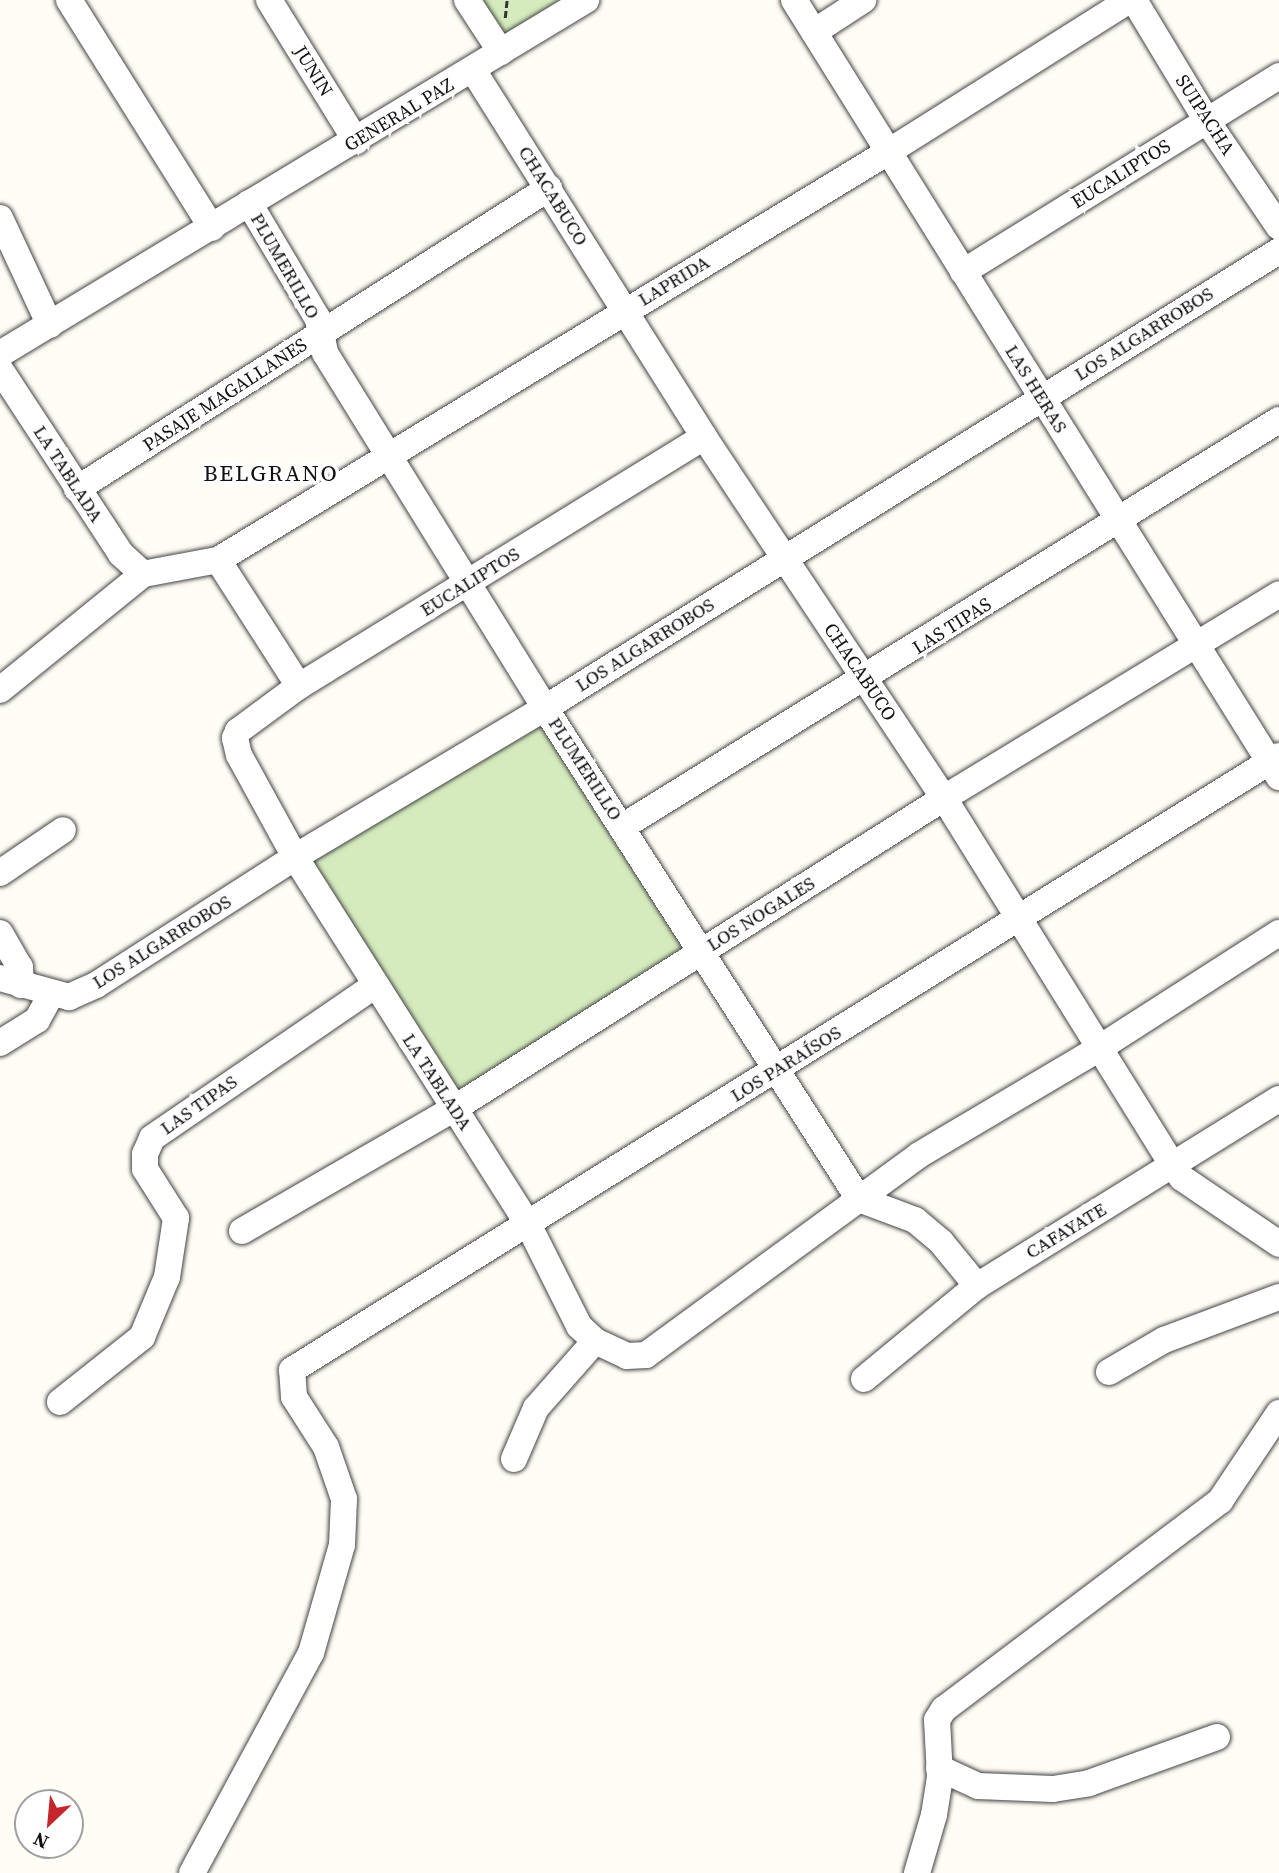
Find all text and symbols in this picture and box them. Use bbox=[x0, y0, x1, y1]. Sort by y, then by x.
street label: JUNIN bbox=[289, 41, 337, 101]
street label: SUIPACHA bbox=[1171, 71, 1239, 159]
street label: GENERAL PAZ bbox=[340, 73, 458, 157]
street label: EUCALIPTOS bbox=[1067, 134, 1175, 214]
street label: CHACABUCO bbox=[513, 142, 593, 250]
street label: PLUMERILLO bbox=[246, 209, 324, 323]
street label: LAPRIDA bbox=[634, 251, 714, 311]
street label: LOS ALGARROBOS bbox=[1070, 282, 1218, 386]
street label: PASAJE MAGALLANES bbox=[139, 333, 311, 457]
street label: LAS HERAS bbox=[1000, 341, 1072, 437]
street label: LA TABLADA bbox=[28, 421, 108, 527]
district label: BELGRANO bbox=[204, 459, 338, 487]
street label: EUCALIPTOS bbox=[416, 542, 524, 622]
street label: LOS ALGARROBOS bbox=[571, 593, 719, 697]
street label: LAS TIPAS bbox=[908, 593, 996, 659]
street label: CHACABUCO bbox=[819, 619, 901, 725]
street label: PLUMERILLO bbox=[543, 713, 627, 825]
street label: LOS NOGALES bbox=[703, 872, 819, 956]
street label: LOS ALGARROBOS bbox=[88, 890, 236, 994]
street label: LOS PARAÍSOS bbox=[727, 1021, 845, 1107]
street label: LA TABLADA bbox=[397, 1029, 477, 1135]
street label: LAS TIPAS bbox=[156, 1070, 242, 1140]
street label: CAFAYATE bbox=[1022, 1198, 1110, 1264]
north arrow bbox=[14, 1789, 84, 1859]
text: N bbox=[29, 1826, 53, 1856]

